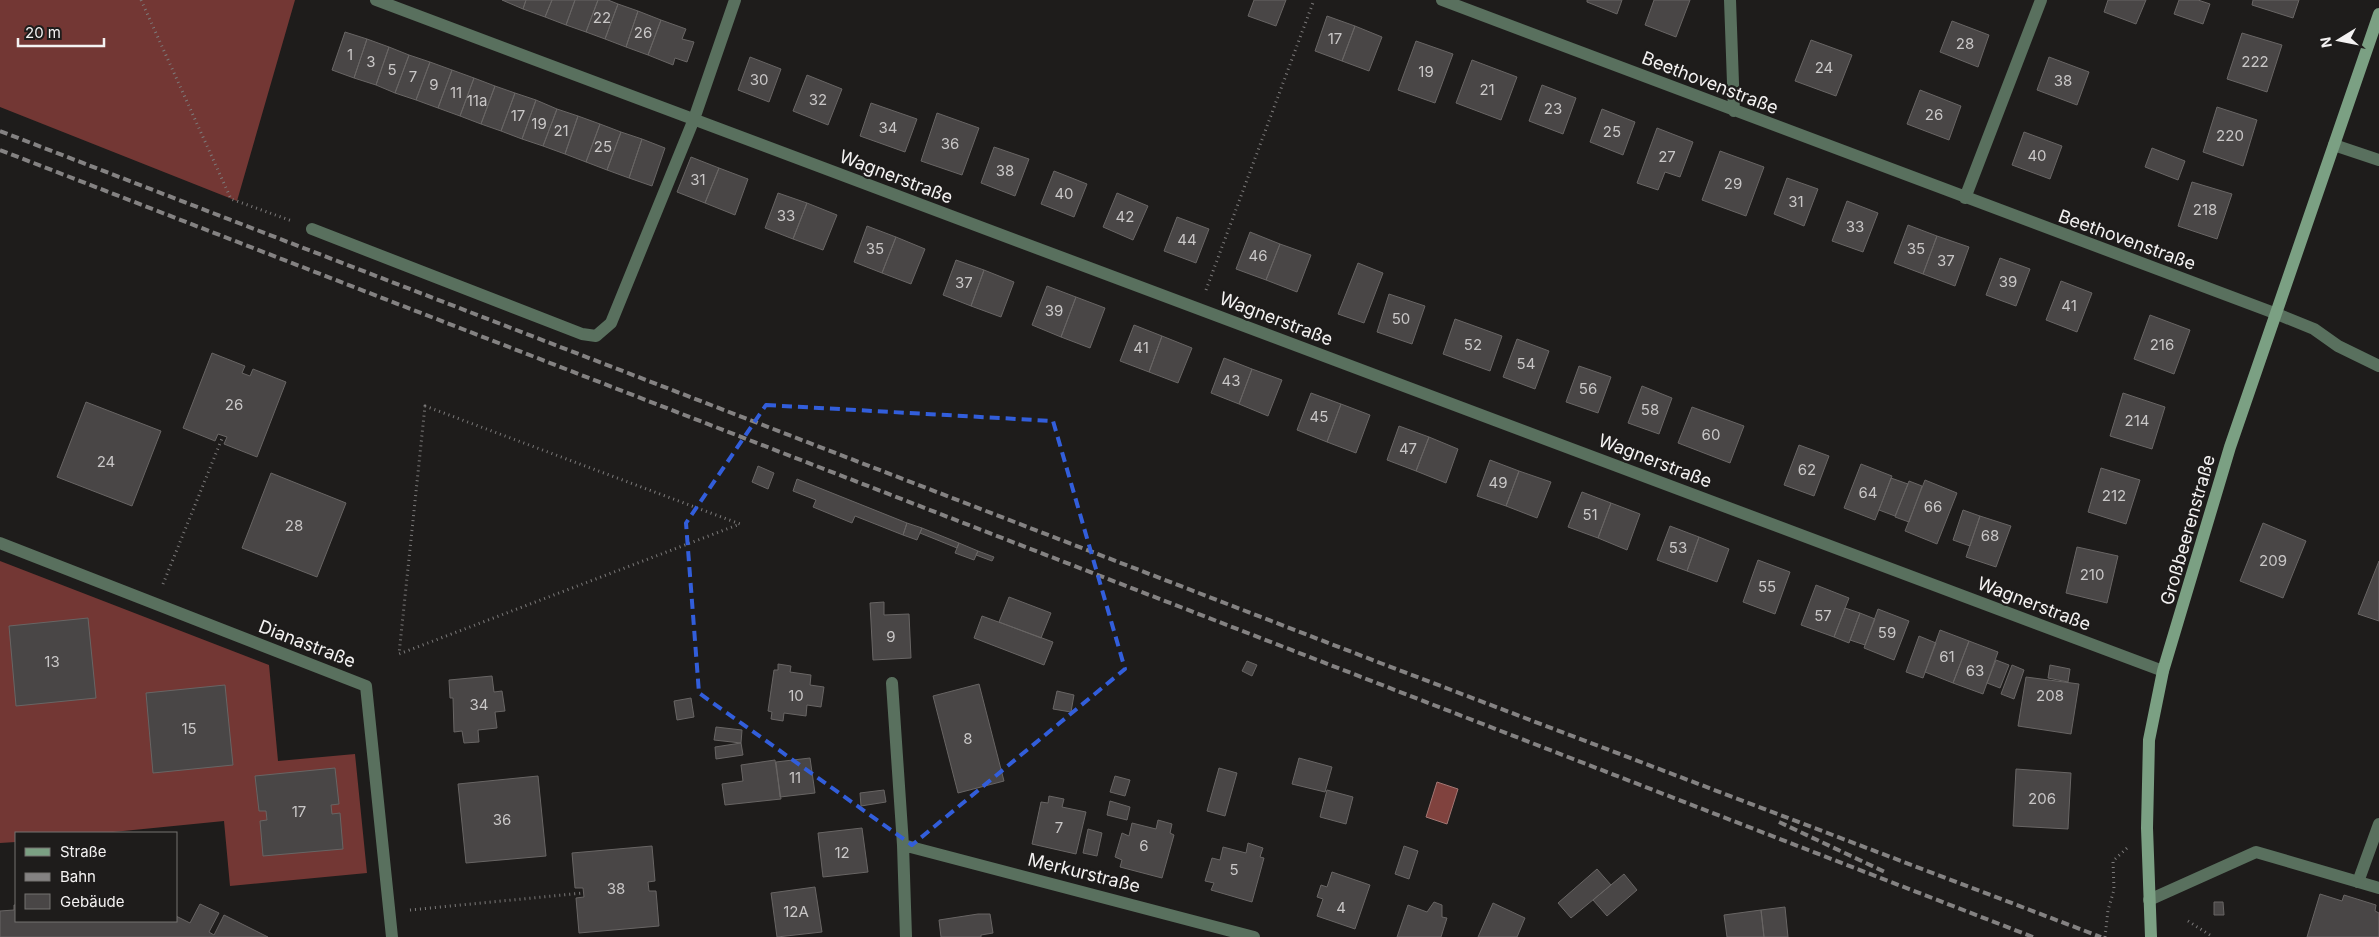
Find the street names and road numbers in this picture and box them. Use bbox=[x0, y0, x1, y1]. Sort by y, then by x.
street label: Beethovenstraße bbox=[1639, 47, 1781, 118]
street label: Wagnerstraße bbox=[837, 145, 956, 208]
street label: Beethovenstraße bbox=[2056, 205, 2199, 274]
street label: Wagnerstraße bbox=[1217, 287, 1336, 350]
street label: Wagnerstraße bbox=[1596, 429, 1715, 492]
street label: Großbeerenstraße bbox=[2156, 452, 2219, 607]
street label: Wagnerstraße bbox=[1975, 572, 2094, 635]
street label: Dianastraße bbox=[256, 615, 359, 672]
street label: Merkurstraße bbox=[1026, 848, 1142, 897]

